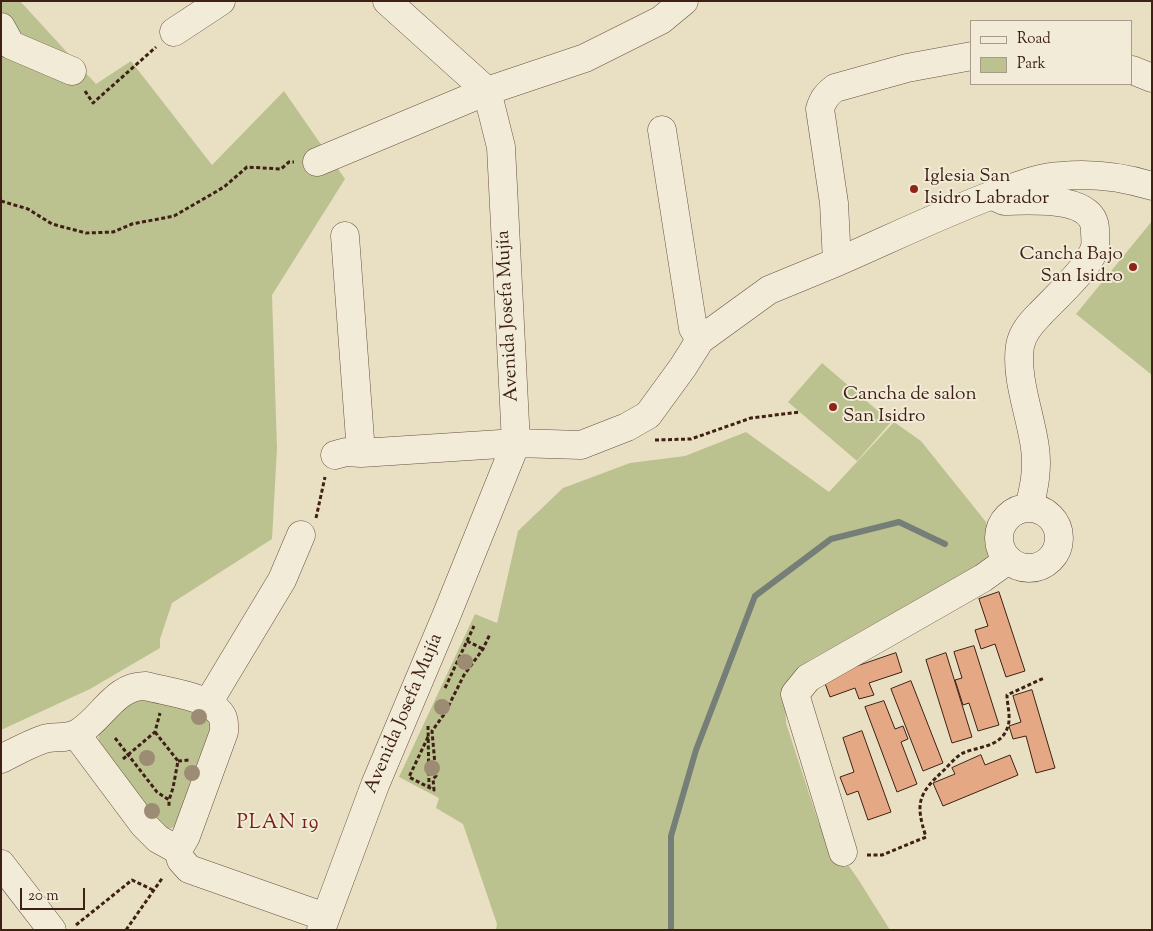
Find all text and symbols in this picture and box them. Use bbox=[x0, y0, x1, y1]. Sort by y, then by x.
legend bbox=[970, 20, 1133, 85]
text: Road bbox=[1017, 29, 1051, 50]
text: Park bbox=[1017, 54, 1046, 75]
place label: Iglesia San Isidro Labrador bbox=[924, 167, 1049, 211]
marker: Iglesia San Isidro Labrador bbox=[908, 183, 920, 195]
street label: Avenida Josefa Mujía bbox=[493, 230, 525, 402]
place label: Cancha Bajo San Isidro bbox=[1020, 245, 1123, 289]
marker: Cancha Bajo San Isidro bbox=[1127, 261, 1139, 273]
place label: Cancha de salon San Isidro bbox=[843, 385, 977, 429]
marker: Cancha de salon San Isidro bbox=[827, 401, 839, 413]
street label: Avenida Josefa Mujía bbox=[361, 630, 449, 798]
district label: PLAN 19 bbox=[236, 813, 320, 837]
scale bar bbox=[22, 878, 88, 910]
text: 20 m bbox=[28, 886, 59, 907]

